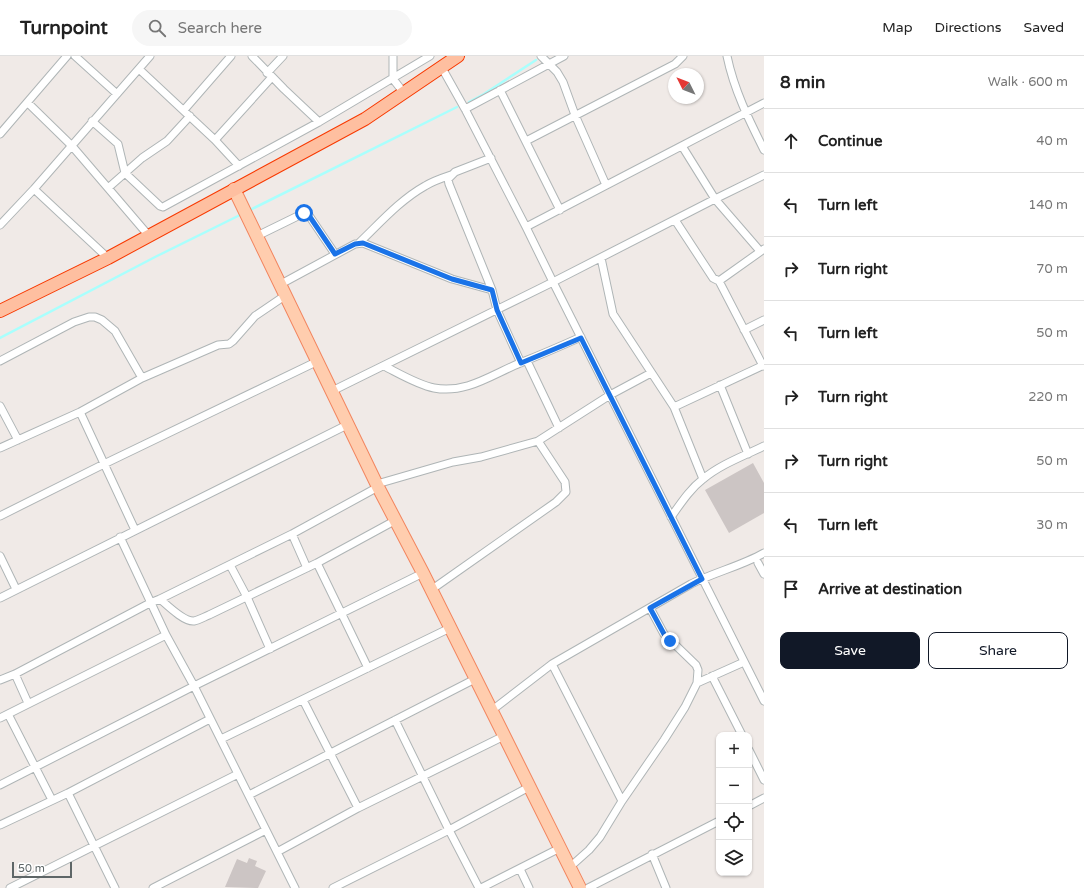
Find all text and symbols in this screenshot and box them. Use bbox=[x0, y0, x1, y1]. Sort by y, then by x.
search box bbox=[132, 10, 412, 46]
text: Turnpoint bbox=[20, 17, 108, 39]
icon: search bbox=[146, 17, 168, 39]
text: Search here bbox=[178, 19, 262, 37]
text: Map bbox=[882, 19, 913, 36]
text: Directions bbox=[935, 19, 1002, 36]
text: Saved bbox=[1024, 19, 1064, 36]
north arrow bbox=[668, 68, 704, 104]
text: 8 min bbox=[780, 72, 825, 93]
text: Walk · 600 m bbox=[988, 74, 1068, 90]
icon: ahead bbox=[780, 130, 802, 152]
text: Continue bbox=[818, 132, 882, 150]
text: 40 m bbox=[1036, 133, 1068, 149]
icon: left bbox=[780, 194, 802, 216]
text: Turn left bbox=[818, 196, 878, 214]
text: 140 m bbox=[1028, 197, 1068, 213]
route start bbox=[295, 204, 313, 222]
icon: right bbox=[780, 258, 802, 280]
text: Turn right bbox=[818, 260, 888, 278]
text: 70 m bbox=[1036, 261, 1068, 277]
icon: left bbox=[780, 322, 802, 344]
text: Turn left bbox=[818, 324, 878, 342]
text: 50 m bbox=[1036, 325, 1068, 341]
icon: right bbox=[780, 386, 802, 408]
text: Turn right bbox=[818, 388, 888, 406]
text: 220 m bbox=[1028, 389, 1068, 405]
icon: right bbox=[780, 450, 802, 472]
text: Turn right bbox=[818, 452, 888, 470]
text: 50 m bbox=[1036, 453, 1068, 469]
icon: left bbox=[780, 514, 802, 536]
text: Turn left bbox=[818, 516, 878, 534]
text: 30 m bbox=[1036, 517, 1068, 533]
icon: arrive bbox=[780, 578, 802, 600]
text: Arrive at destination bbox=[818, 580, 962, 598]
route end bbox=[661, 632, 679, 650]
button: Save bbox=[780, 632, 920, 669]
button: Share bbox=[928, 632, 1068, 669]
map controls bbox=[716, 732, 752, 876]
button: + bbox=[716, 732, 752, 768]
button: − bbox=[716, 768, 752, 804]
button: locate bbox=[716, 804, 752, 840]
button: layers bbox=[716, 840, 752, 876]
scale bar bbox=[12, 860, 72, 879]
text: 50 m bbox=[18, 862, 45, 875]

